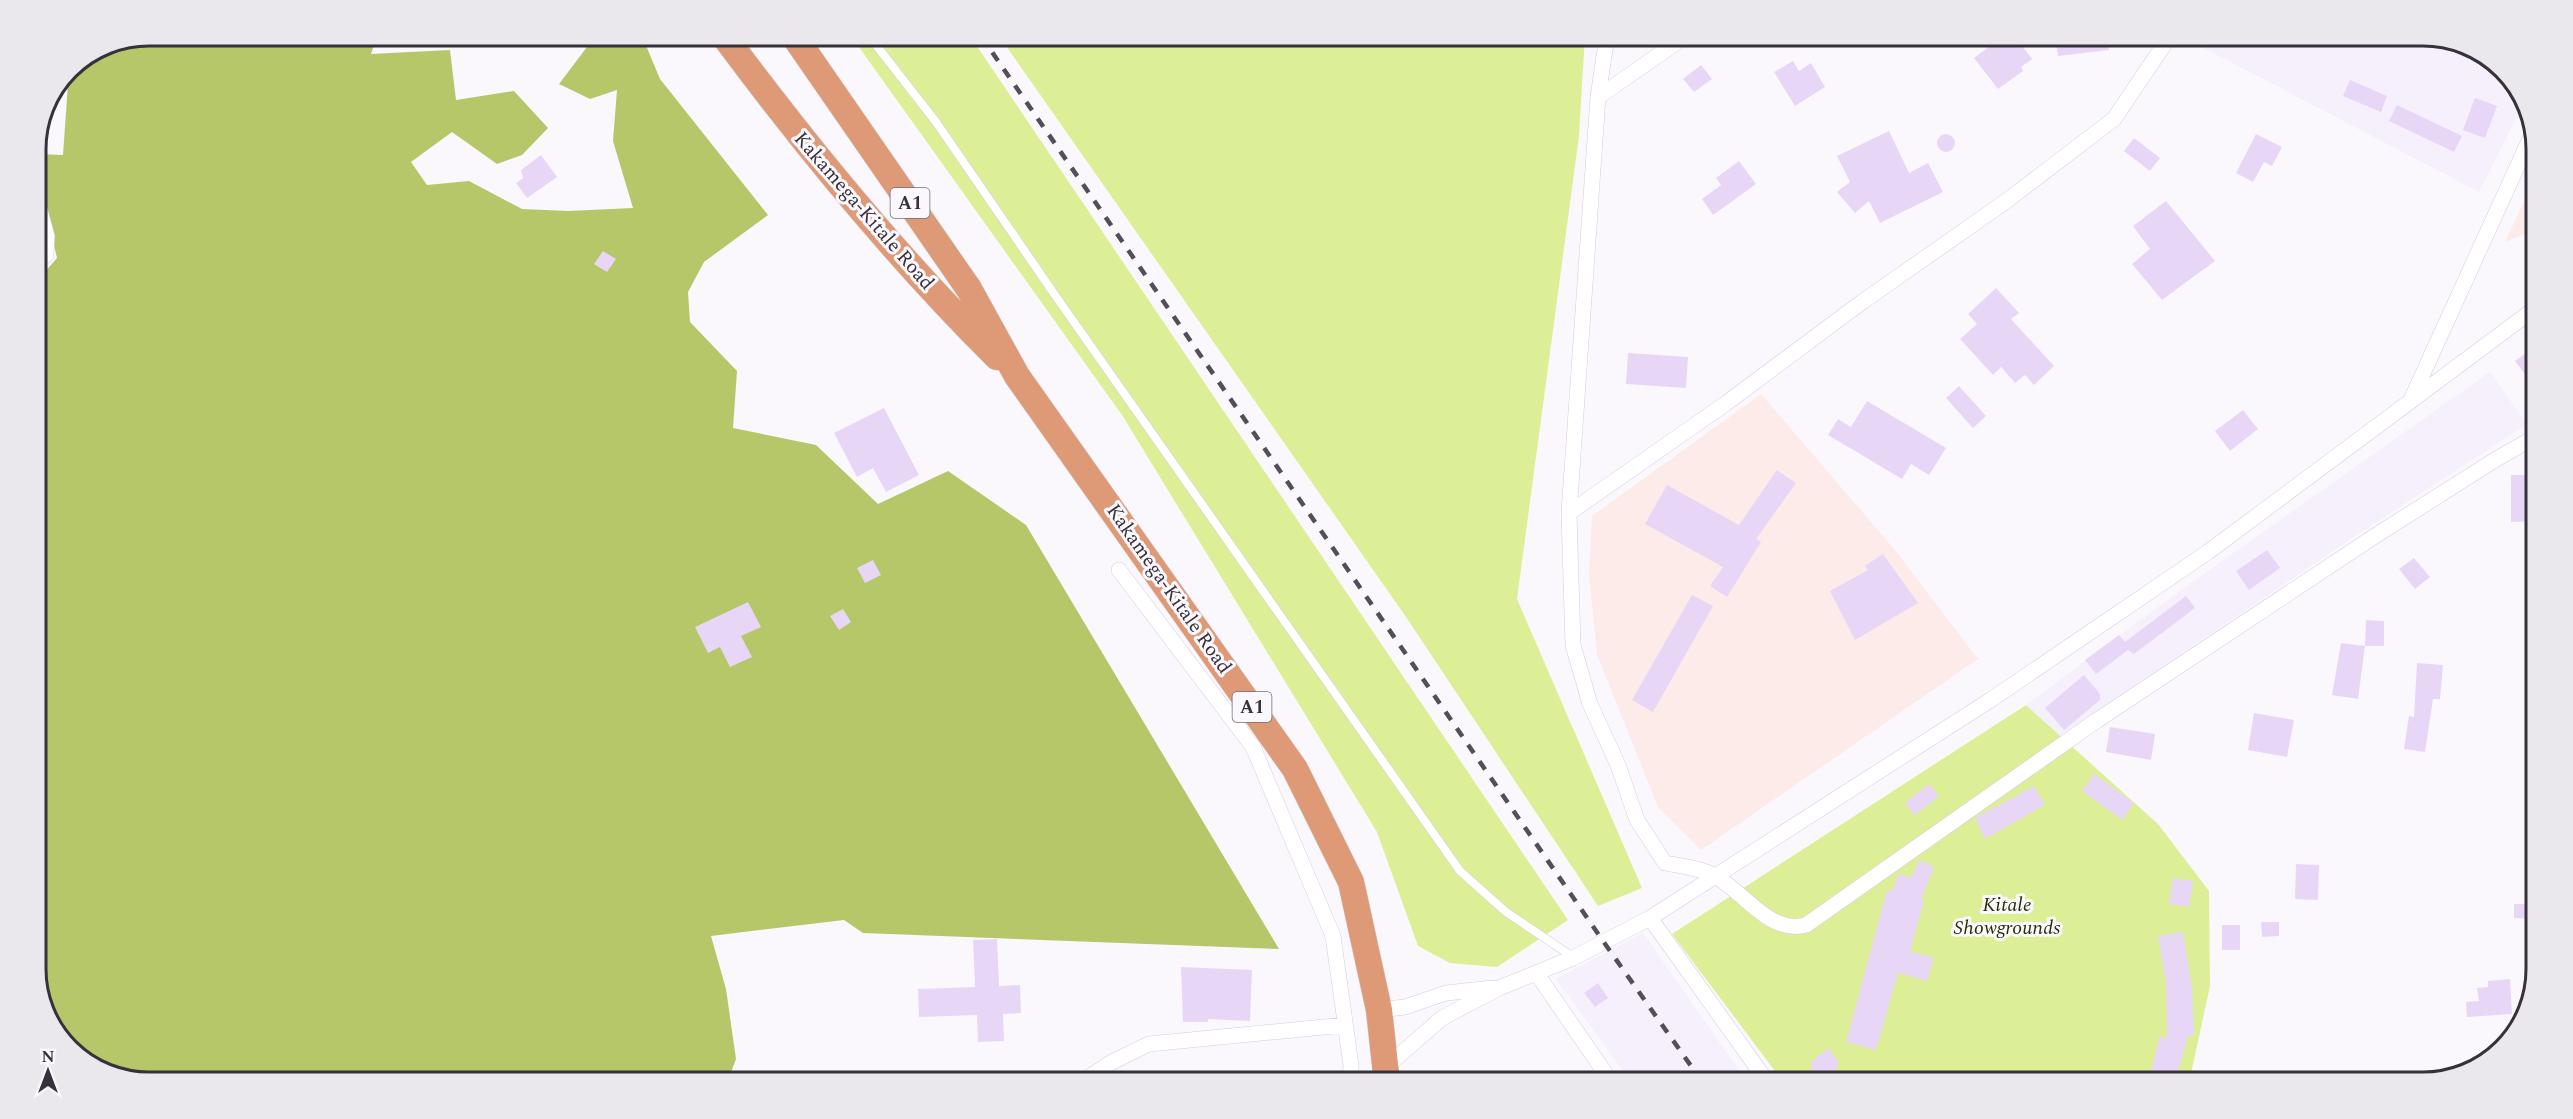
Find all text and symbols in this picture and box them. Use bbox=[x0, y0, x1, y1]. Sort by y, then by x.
street label: Kakamega-Kitale Road bbox=[787, 125, 941, 297]
road number: A1 bbox=[890, 188, 930, 218]
street label: Kakamega-Kitale Road bbox=[1099, 498, 1239, 680]
road number: A1 bbox=[1232, 692, 1272, 722]
park label: Kitale Showgrounds bbox=[1954, 890, 2060, 943]
north arrow bbox=[18, 1041, 78, 1101]
text: N bbox=[41, 1045, 55, 1069]

